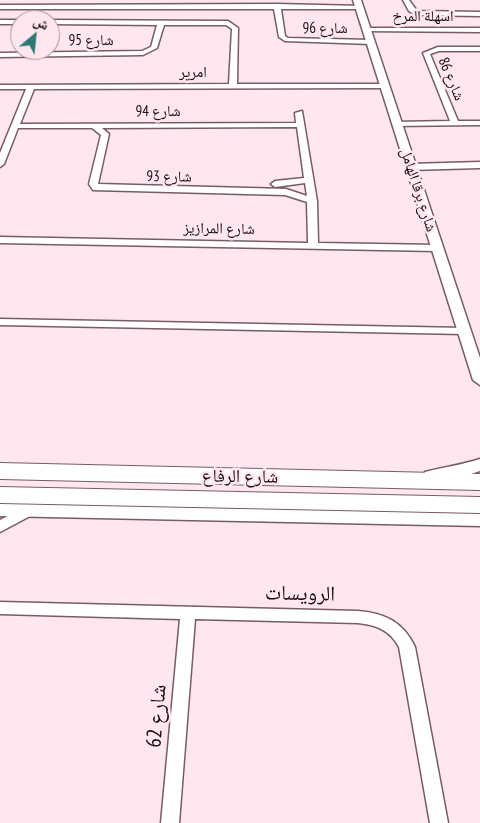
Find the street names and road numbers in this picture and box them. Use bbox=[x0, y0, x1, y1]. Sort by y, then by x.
street label: اسهلة المرخ bbox=[392, 8, 454, 26]
street label: شارع 96 bbox=[302, 20, 348, 38]
street label: شارع 95 bbox=[68, 32, 114, 50]
street label: شارع 86 bbox=[434, 55, 468, 103]
street label: امرير bbox=[179, 64, 207, 82]
street label: شارع 94 bbox=[135, 103, 181, 121]
street label: شارع برقا الهامل bbox=[396, 146, 440, 234]
street label: شارع 93 bbox=[146, 168, 192, 186]
street label: شارع المرازيز bbox=[183, 219, 255, 239]
street label: شارع الرفاع bbox=[202, 466, 278, 488]
street label: الرويسات bbox=[265, 581, 335, 607]
street label: شارع 62 bbox=[142, 683, 172, 749]

